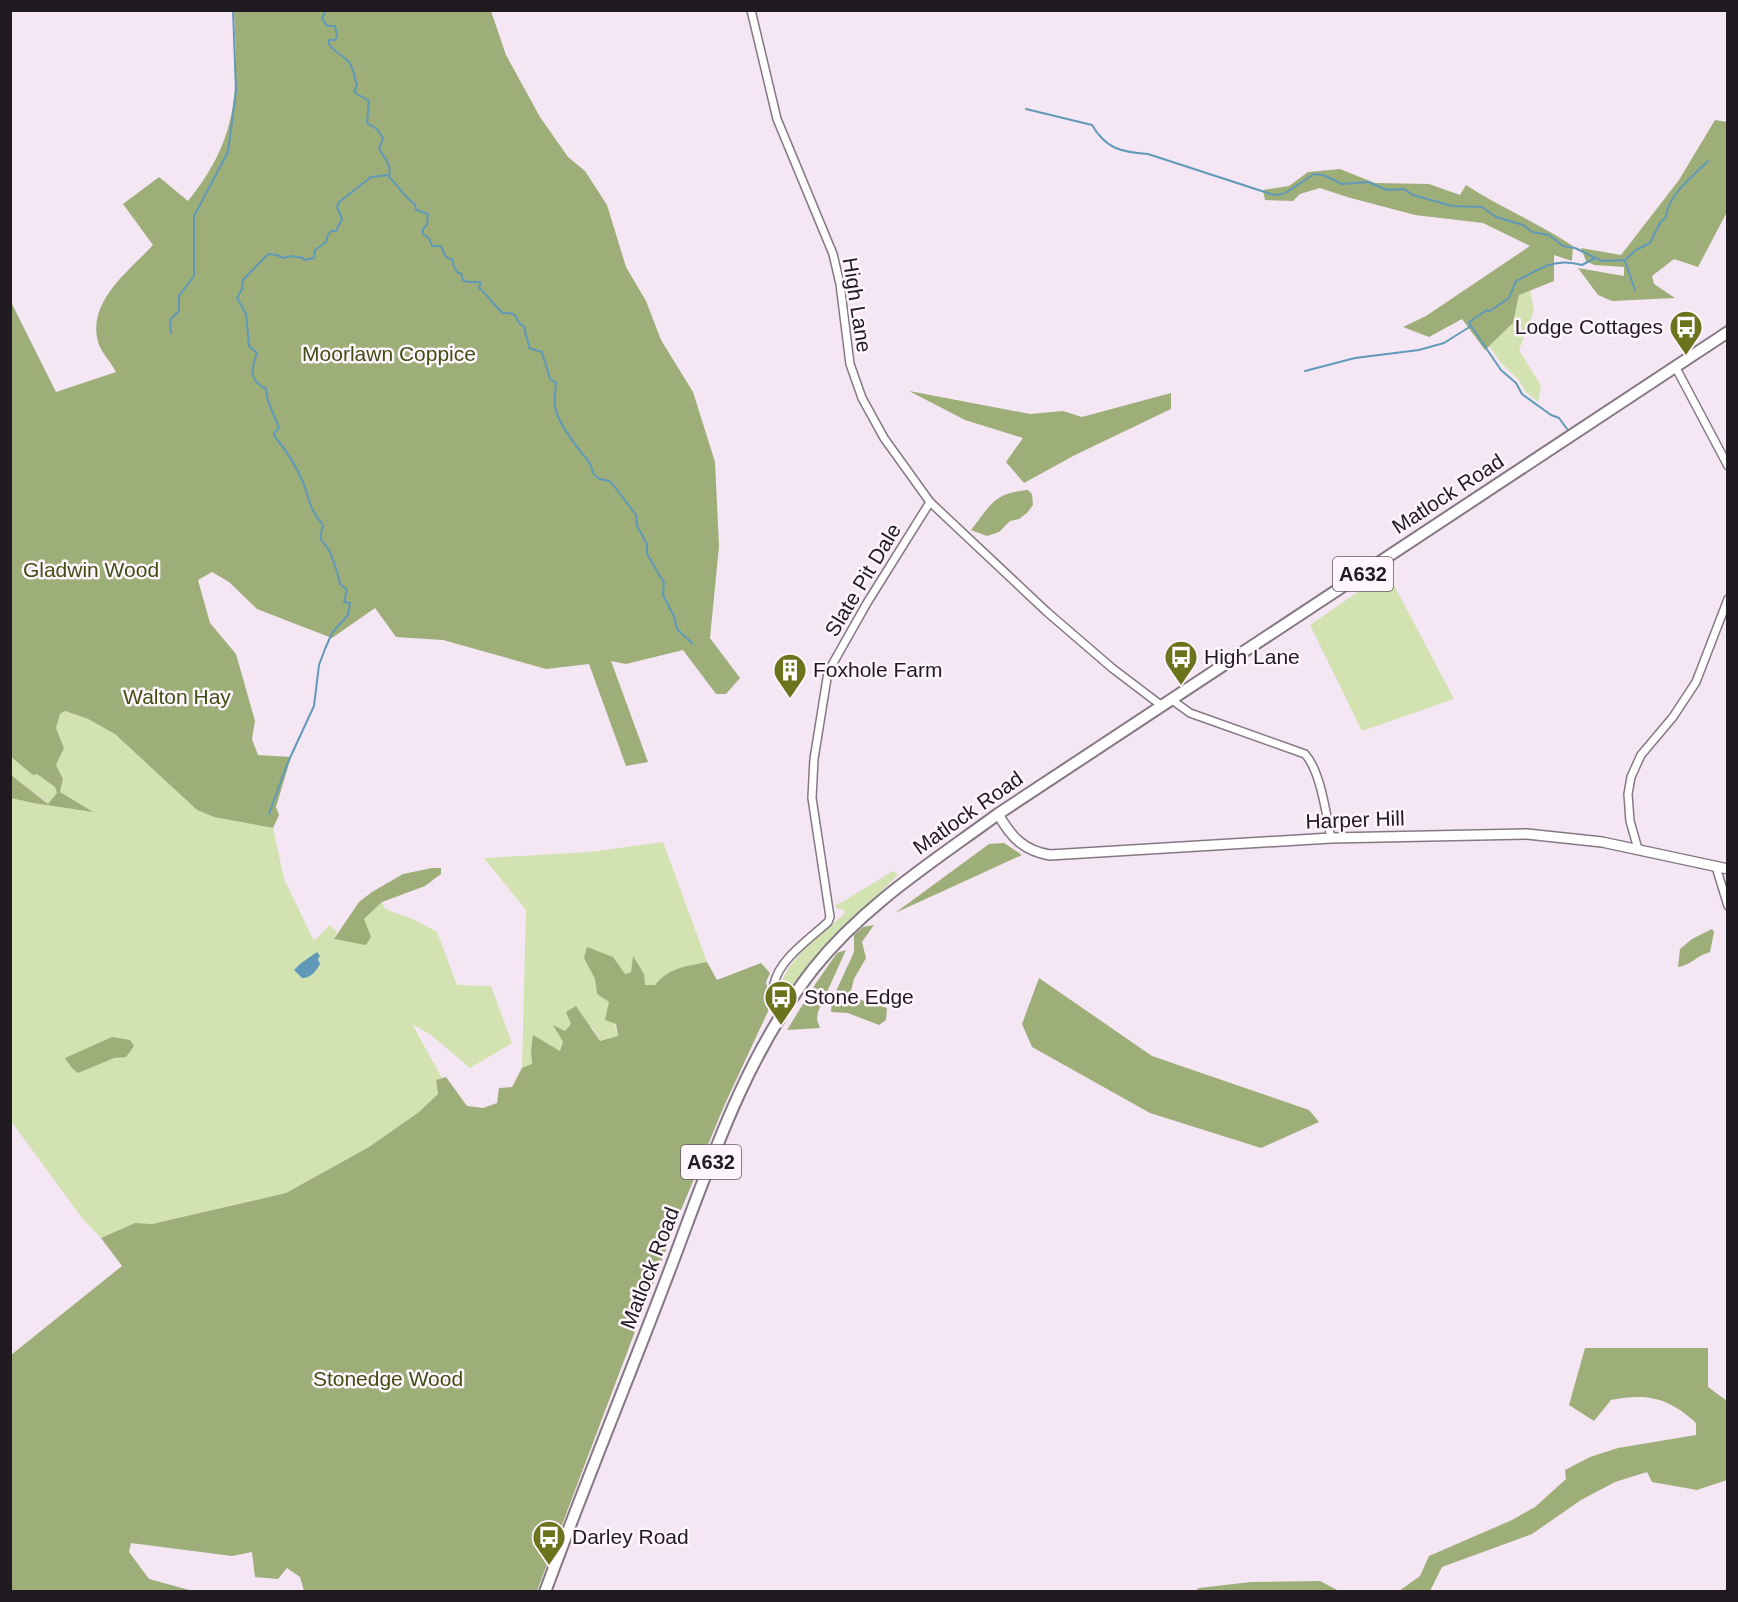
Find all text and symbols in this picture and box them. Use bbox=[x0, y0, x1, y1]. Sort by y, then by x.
street label: High Lane bbox=[839, 256, 876, 354]
bus stop icon: Lodge Cottages bbox=[1668, 309, 1704, 356]
place label: Lodge Cottages bbox=[1515, 315, 1663, 338]
park label: Moorlawn Coppice bbox=[302, 342, 476, 365]
street label: Matlock Road bbox=[1388, 449, 1508, 538]
street label: Slate Pit Dale bbox=[820, 519, 905, 640]
road number: A632 bbox=[1333, 557, 1393, 591]
park label: Gladwin Wood bbox=[23, 558, 159, 581]
bus stop icon: High Lane bbox=[1163, 639, 1199, 686]
place label: High Lane bbox=[1204, 645, 1300, 668]
building icon: Foxhole Farm bbox=[772, 652, 808, 699]
place label: Foxhole Farm bbox=[813, 658, 943, 681]
park label: Walton Hay bbox=[123, 685, 231, 708]
street label: Matlock Road bbox=[909, 766, 1027, 859]
street label: Harper Hill bbox=[1305, 806, 1405, 833]
bus stop icon: Stone Edge bbox=[763, 979, 799, 1026]
place label: Stone Edge bbox=[804, 985, 914, 1008]
road number: A632 bbox=[681, 1145, 741, 1179]
street label: Matlock Road bbox=[616, 1204, 683, 1332]
park label: Stonedge Wood bbox=[313, 1367, 463, 1390]
bus stop icon: Darley Road bbox=[531, 1519, 567, 1566]
place label: Darley Road bbox=[572, 1525, 689, 1548]

